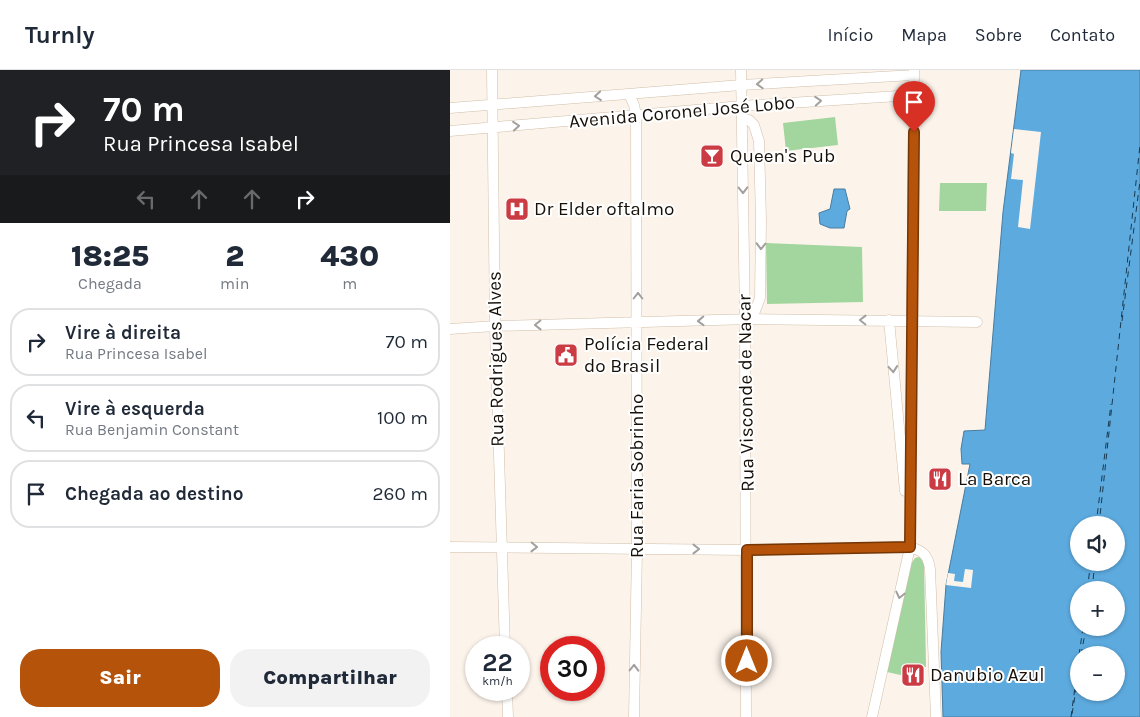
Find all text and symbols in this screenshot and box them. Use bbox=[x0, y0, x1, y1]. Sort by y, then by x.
text: Turnly bbox=[25, 21, 95, 49]
text: Início bbox=[827, 24, 873, 46]
text: Mapa bbox=[901, 24, 947, 46]
text: Sobre bbox=[975, 24, 1022, 46]
text: Contato bbox=[1050, 24, 1115, 46]
one-way arrow bbox=[756, 78, 764, 89]
pin bbox=[893, 81, 935, 132]
icon: arrive bbox=[900, 88, 928, 116]
text: 70 m bbox=[103, 89, 185, 130]
icon: right bbox=[20, 90, 85, 155]
street label: Avenida Coronel José Lobo bbox=[568, 91, 796, 133]
one-way arrow bbox=[594, 91, 602, 102]
one-way arrow bbox=[814, 96, 822, 107]
one-way arrow bbox=[512, 121, 520, 132]
text: Rua Princesa Isabel bbox=[103, 131, 299, 157]
bar icon: Queen's Pub bbox=[699, 143, 725, 169]
place label: Queen's Pub bbox=[730, 145, 835, 167]
icon: left bbox=[132, 185, 160, 213]
icon: ahead bbox=[185, 185, 213, 213]
icon: ahead bbox=[238, 185, 266, 213]
icon: right bbox=[291, 185, 319, 213]
one-way arrow bbox=[738, 186, 748, 194]
hospital icon: Dr Elder oftalmo bbox=[504, 196, 530, 222]
place label: Dr Elder oftalmo bbox=[534, 198, 674, 220]
text: 18:25 bbox=[71, 238, 149, 274]
text: 2 bbox=[225, 238, 244, 274]
text: 430 bbox=[320, 238, 379, 274]
one-way arrow bbox=[756, 242, 766, 250]
street label: Rua Rodrigues Alves bbox=[483, 271, 509, 447]
text: Chegada bbox=[78, 274, 142, 293]
text: min bbox=[220, 274, 249, 293]
text: m bbox=[342, 274, 357, 293]
one-way arrow bbox=[633, 292, 643, 300]
street label: Rua Visconde de Nacar bbox=[733, 294, 759, 492]
one-way arrow bbox=[697, 315, 705, 326]
one-way arrow bbox=[859, 315, 867, 325]
one-way arrow bbox=[534, 319, 542, 330]
text: Vire à direita bbox=[65, 322, 181, 344]
icon: right bbox=[22, 328, 50, 356]
text: 70 m bbox=[386, 331, 428, 353]
place label: Polícia Federal do Brasil bbox=[584, 333, 709, 377]
public building icon: Polícia Federal do Brasil bbox=[553, 342, 579, 368]
text: Rua Princesa Isabel bbox=[65, 344, 208, 363]
one-way arrow bbox=[887, 365, 898, 373]
street label: Rua Faria Sobrinho bbox=[626, 394, 648, 558]
text: Vire à esquerda bbox=[65, 398, 205, 420]
icon: left bbox=[22, 404, 50, 432]
text: 100 m bbox=[377, 407, 428, 429]
text: Rua Benjamin Constant bbox=[65, 420, 239, 439]
restaurant icon: La Barca bbox=[927, 466, 953, 492]
place label: La Barca bbox=[958, 468, 1031, 490]
icon: arrive bbox=[22, 480, 50, 508]
text: Chegada ao destino bbox=[65, 483, 243, 505]
text: 260 m bbox=[373, 483, 428, 505]
map controls bbox=[1070, 516, 1125, 701]
button: sound bbox=[1070, 516, 1125, 571]
one-way arrow bbox=[530, 542, 538, 553]
one-way arrow bbox=[692, 544, 700, 554]
button: + bbox=[1070, 581, 1125, 636]
one-way arrow bbox=[895, 590, 906, 599]
position arrow bbox=[720, 634, 772, 686]
speed limit sign: 30 bbox=[540, 636, 605, 701]
button: − bbox=[1070, 646, 1125, 701]
text: 22 bbox=[482, 648, 513, 677]
button: Sair bbox=[20, 649, 220, 707]
button: Compartilhar bbox=[230, 649, 430, 707]
restaurant icon: Danubio Azul bbox=[900, 662, 926, 688]
one-way arrow bbox=[629, 664, 640, 672]
place label: Danubio Azul bbox=[930, 664, 1045, 686]
text: km/h bbox=[482, 674, 513, 688]

